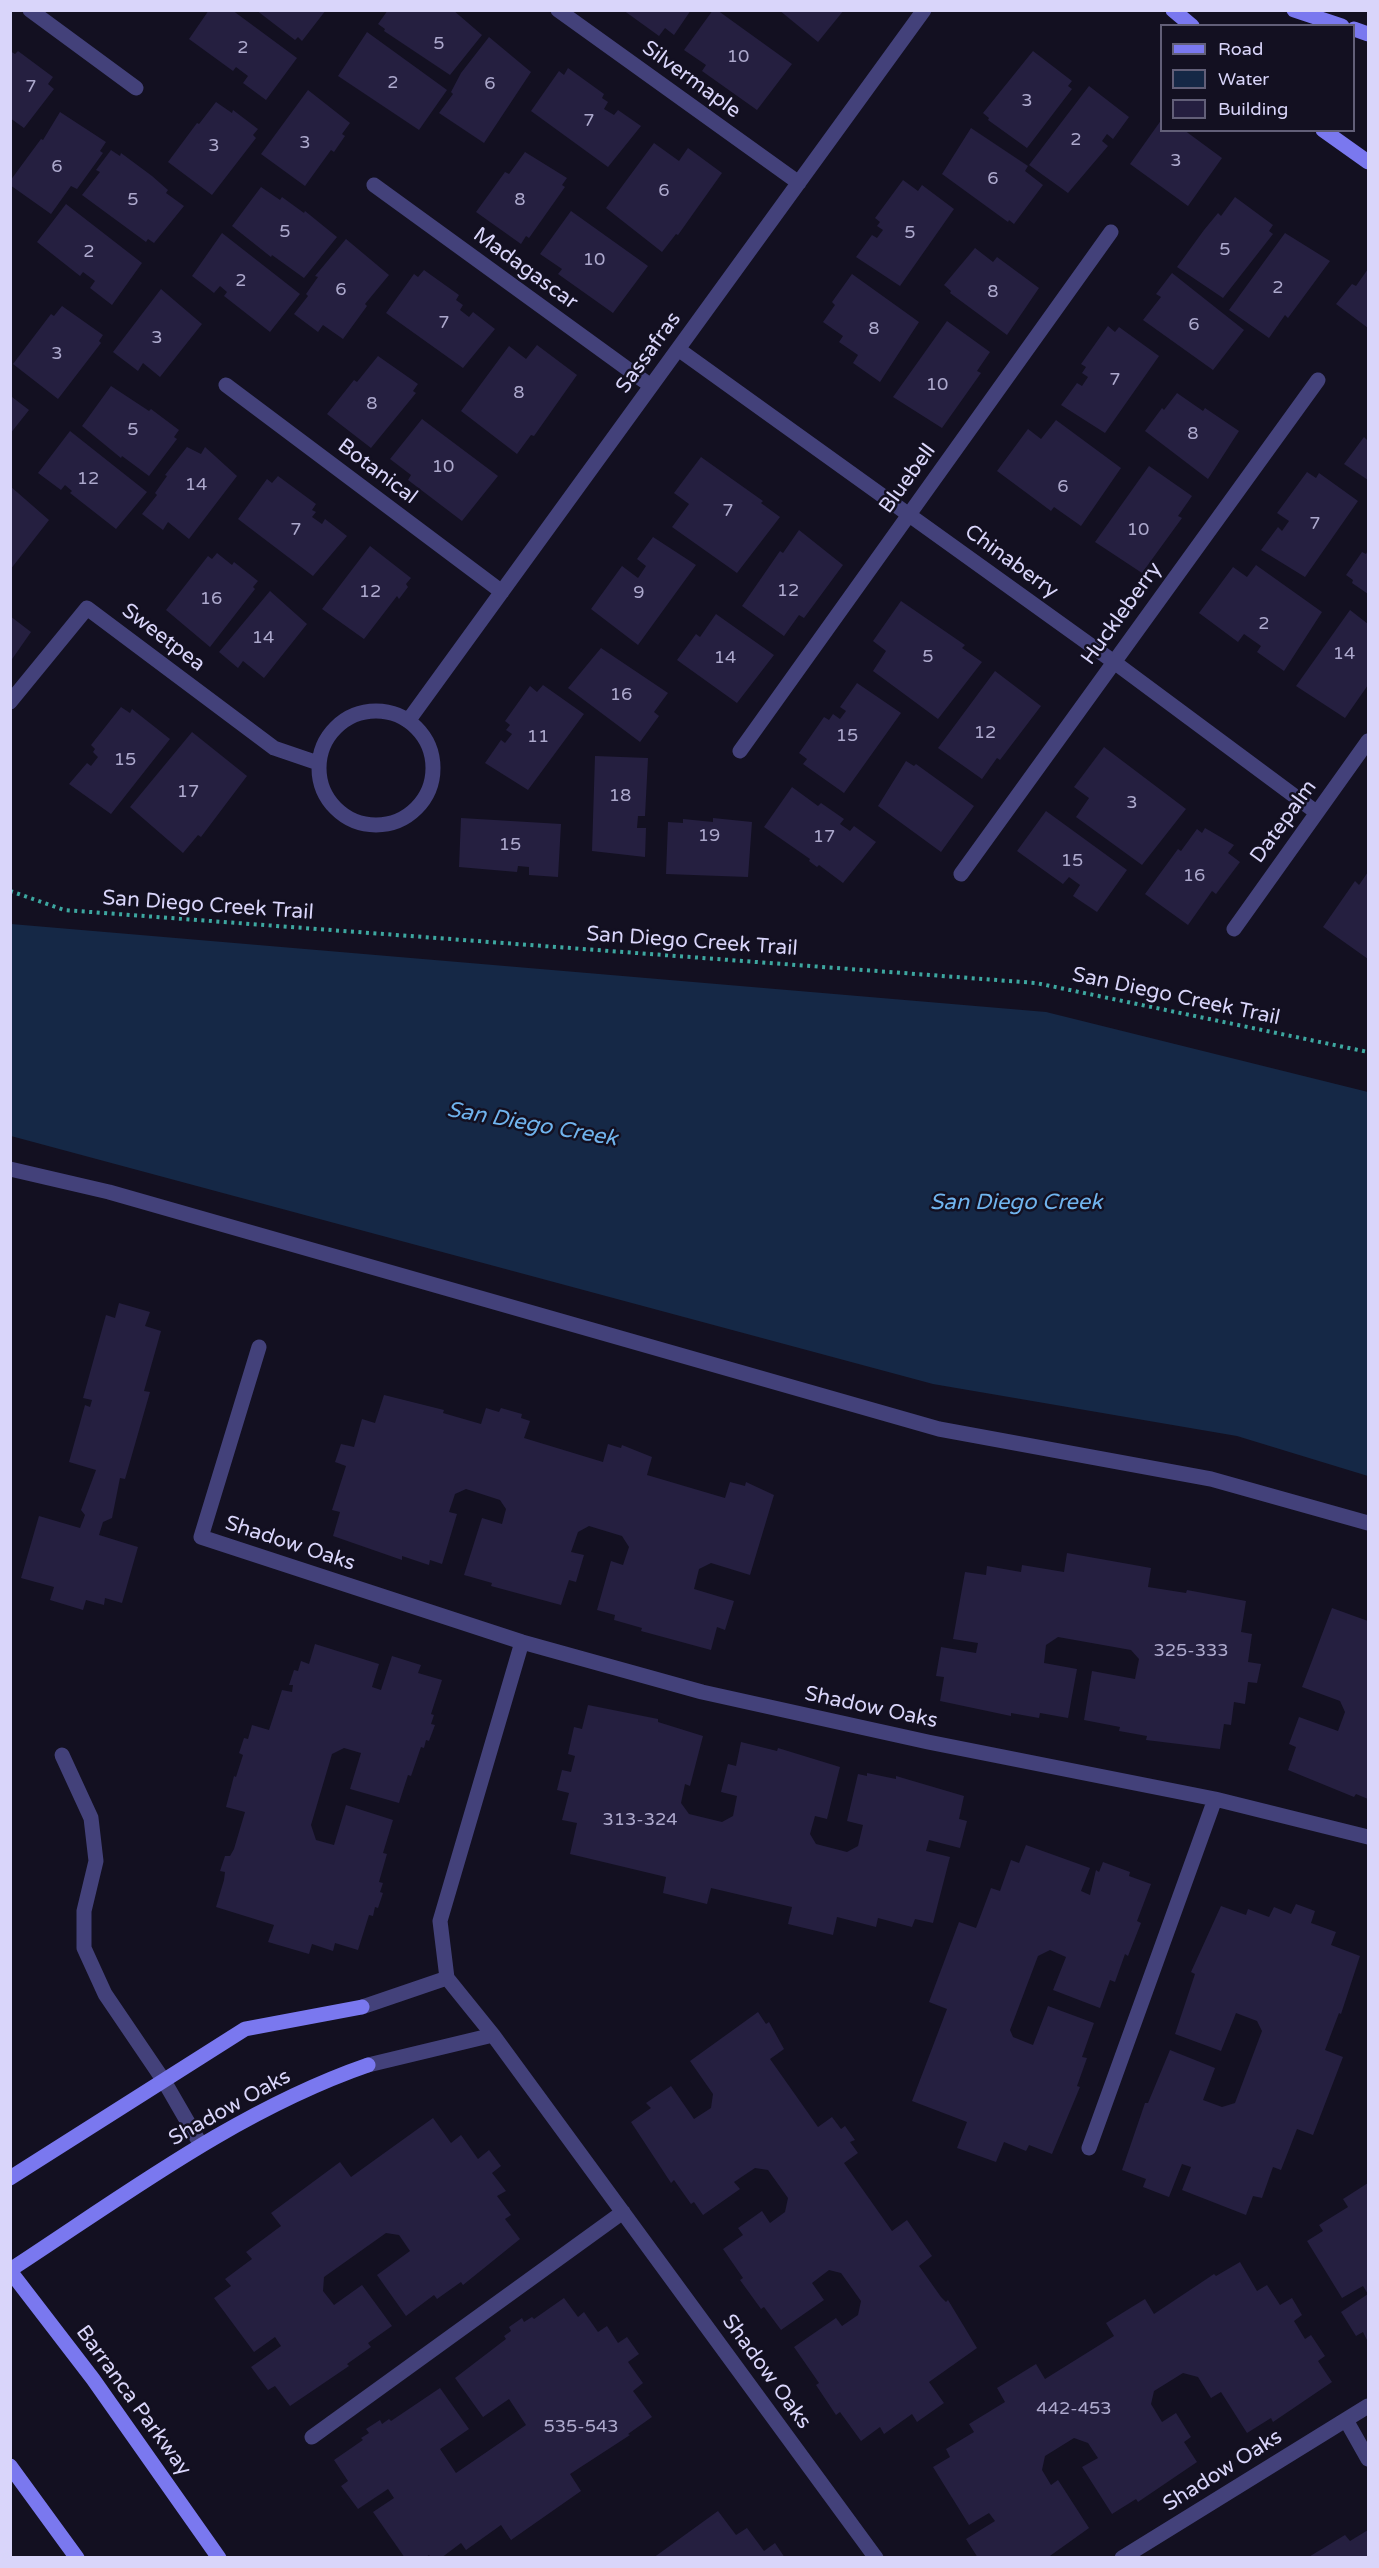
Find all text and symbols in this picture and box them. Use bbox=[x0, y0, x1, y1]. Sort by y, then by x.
legend bbox=[1160, 24, 1355, 132]
house number: 5 bbox=[433, 33, 445, 55]
street label: Silvermaple bbox=[637, 36, 745, 124]
house number: 2 bbox=[237, 37, 249, 59]
text: Road bbox=[1218, 38, 1263, 60]
house number: 10 bbox=[727, 46, 749, 68]
text: Water bbox=[1218, 68, 1269, 90]
house number: 2 bbox=[387, 72, 399, 94]
house number: 6 bbox=[484, 73, 496, 95]
house number: 7 bbox=[25, 76, 37, 98]
house number: 3 bbox=[1021, 90, 1033, 112]
text: Building bbox=[1218, 98, 1288, 120]
house number: 7 bbox=[583, 110, 595, 132]
house number: 2 bbox=[1070, 129, 1082, 151]
house number: 3 bbox=[299, 132, 311, 154]
house number: 3 bbox=[208, 135, 220, 157]
house number: 3 bbox=[1170, 150, 1182, 172]
house number: 6 bbox=[51, 156, 63, 178]
house number: 6 bbox=[987, 168, 999, 190]
house number: 6 bbox=[658, 180, 670, 202]
house number: 5 bbox=[127, 189, 139, 211]
house number: 8 bbox=[514, 189, 526, 211]
house number: 5 bbox=[279, 221, 291, 243]
house number: 5 bbox=[904, 222, 916, 244]
street label: Madagascar bbox=[468, 223, 582, 315]
house number: 5 bbox=[1219, 239, 1231, 261]
house number: 2 bbox=[83, 241, 95, 263]
house number: 10 bbox=[583, 249, 605, 271]
house number: 2 bbox=[235, 270, 247, 292]
house number: 2 bbox=[1272, 277, 1284, 299]
house number: 6 bbox=[335, 279, 347, 301]
house number: 8 bbox=[987, 281, 999, 303]
street label: Sassafras bbox=[611, 307, 687, 399]
house number: 7 bbox=[438, 312, 450, 334]
house number: 6 bbox=[1188, 314, 1200, 336]
house number: 8 bbox=[868, 318, 880, 340]
house number: 3 bbox=[151, 327, 163, 349]
house number: 3 bbox=[51, 343, 63, 365]
house number: 7 bbox=[1109, 369, 1121, 391]
house number: 10 bbox=[926, 374, 948, 396]
house number: 8 bbox=[513, 382, 525, 404]
house number: 8 bbox=[366, 393, 378, 415]
house number: 5 bbox=[127, 419, 139, 441]
house number: 8 bbox=[1187, 423, 1199, 445]
street label: Botanical bbox=[332, 434, 422, 510]
street label: Bluebell bbox=[874, 439, 942, 519]
house number: 10 bbox=[432, 456, 454, 478]
house number: 12 bbox=[77, 468, 99, 490]
house number: 14 bbox=[185, 474, 207, 496]
house number: 6 bbox=[1057, 476, 1069, 498]
house number: 7 bbox=[722, 500, 734, 522]
house number: 7 bbox=[1309, 513, 1321, 535]
house number: 7 bbox=[290, 519, 302, 541]
house number: 10 bbox=[1127, 519, 1149, 541]
street label: Chinaberry bbox=[959, 520, 1063, 604]
street label: Huckleberry bbox=[1076, 558, 1168, 670]
house number: 12 bbox=[777, 580, 799, 602]
house number: 12 bbox=[359, 581, 381, 603]
house number: 9 bbox=[633, 582, 645, 604]
house number: 16 bbox=[200, 588, 222, 610]
street label: Sweetpea bbox=[116, 599, 210, 677]
house number: 2 bbox=[1258, 613, 1270, 635]
house number: 14 bbox=[252, 627, 274, 649]
house number: 14 bbox=[1333, 643, 1355, 665]
house number: 5 bbox=[922, 646, 934, 668]
house number: 14 bbox=[714, 647, 736, 669]
house number: 16 bbox=[610, 684, 632, 706]
house number: 12 bbox=[974, 722, 996, 744]
house number: 15 bbox=[836, 725, 858, 747]
house number: 11 bbox=[527, 726, 549, 748]
house number: 15 bbox=[114, 749, 136, 771]
street label: Datepalm bbox=[1245, 776, 1323, 868]
house number: 17 bbox=[177, 781, 199, 803]
house number: 18 bbox=[609, 785, 631, 807]
house number: 3 bbox=[1126, 792, 1138, 814]
house number: 19 bbox=[698, 825, 720, 847]
house number: 17 bbox=[813, 826, 835, 848]
house number: 15 bbox=[499, 834, 521, 856]
house number: 15 bbox=[1061, 850, 1083, 872]
house number: 16 bbox=[1183, 865, 1205, 887]
street label: San Diego Creek Trail bbox=[101, 886, 315, 926]
street label: San Diego Creek Trail bbox=[585, 922, 799, 962]
street label: San Diego Creek Trail bbox=[1070, 963, 1282, 1031]
water label: San Diego Creek bbox=[445, 1097, 619, 1153]
water label: San Diego Creek bbox=[930, 1190, 1102, 1216]
street label: Shadow Oaks bbox=[222, 1511, 358, 1577]
house number: 325-333 bbox=[1153, 1640, 1229, 1662]
street label: Shadow Oaks bbox=[802, 1682, 940, 1734]
house number: 313-324 bbox=[602, 1809, 678, 1831]
street label: Shadow Oaks bbox=[165, 2064, 295, 2152]
street label: Shadow Oaks bbox=[716, 2310, 816, 2434]
street label: Barranca Parkway bbox=[70, 2321, 196, 2481]
house number: 442-453 bbox=[1036, 2398, 1112, 2420]
house number: 535-543 bbox=[543, 2416, 619, 2438]
street label: Shadow Oaks bbox=[1159, 2424, 1287, 2518]

